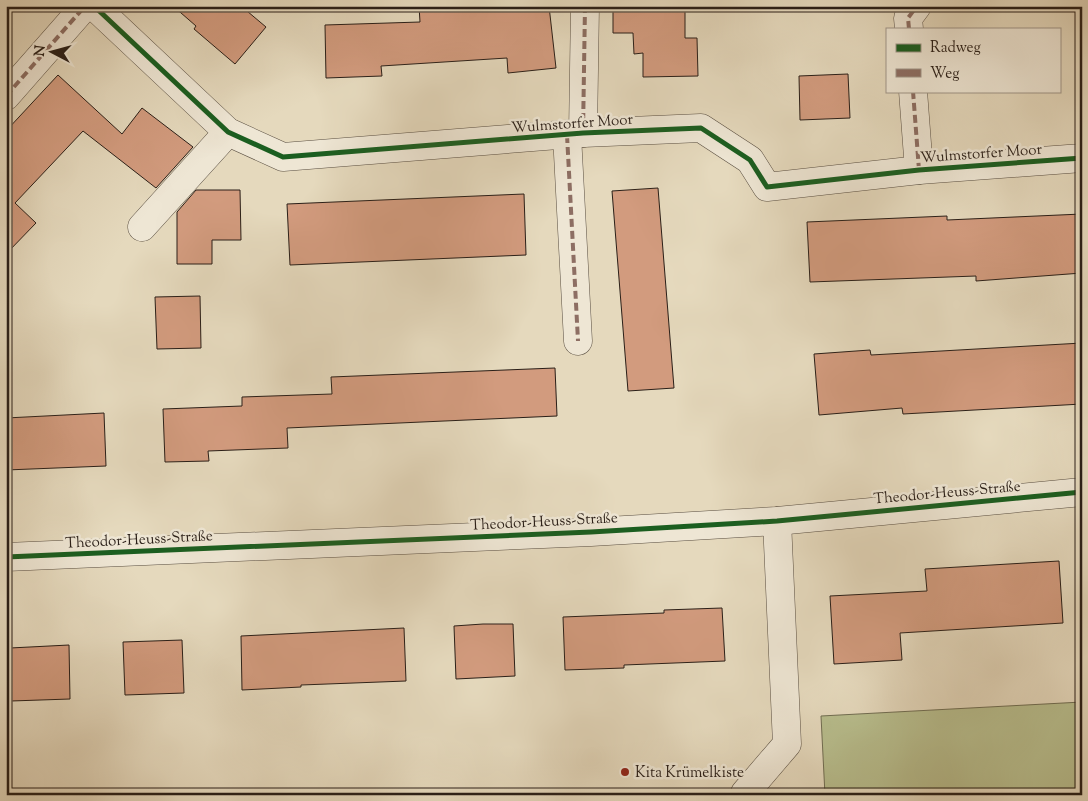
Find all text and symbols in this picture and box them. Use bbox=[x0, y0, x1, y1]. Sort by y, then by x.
north arrow bbox=[28, 28, 78, 78]
legend bbox=[886, 28, 1060, 92]
text: Radweg bbox=[930, 38, 981, 59]
text: N bbox=[31, 44, 52, 57]
text: Weg bbox=[930, 64, 960, 85]
street label: Wulmstorfer Moor bbox=[510, 110, 634, 139]
street label: Wulmstorfer Moor bbox=[919, 140, 1043, 169]
street label: Theodor-Heuss-Straße bbox=[873, 477, 1022, 510]
street label: Theodor-Heuss-Straße bbox=[470, 508, 618, 537]
street label: Theodor-Heuss-Straße bbox=[65, 526, 213, 555]
place label: Kita Krümelkiste bbox=[635, 763, 744, 784]
marker: Kita Krümelkiste bbox=[619, 766, 631, 778]

